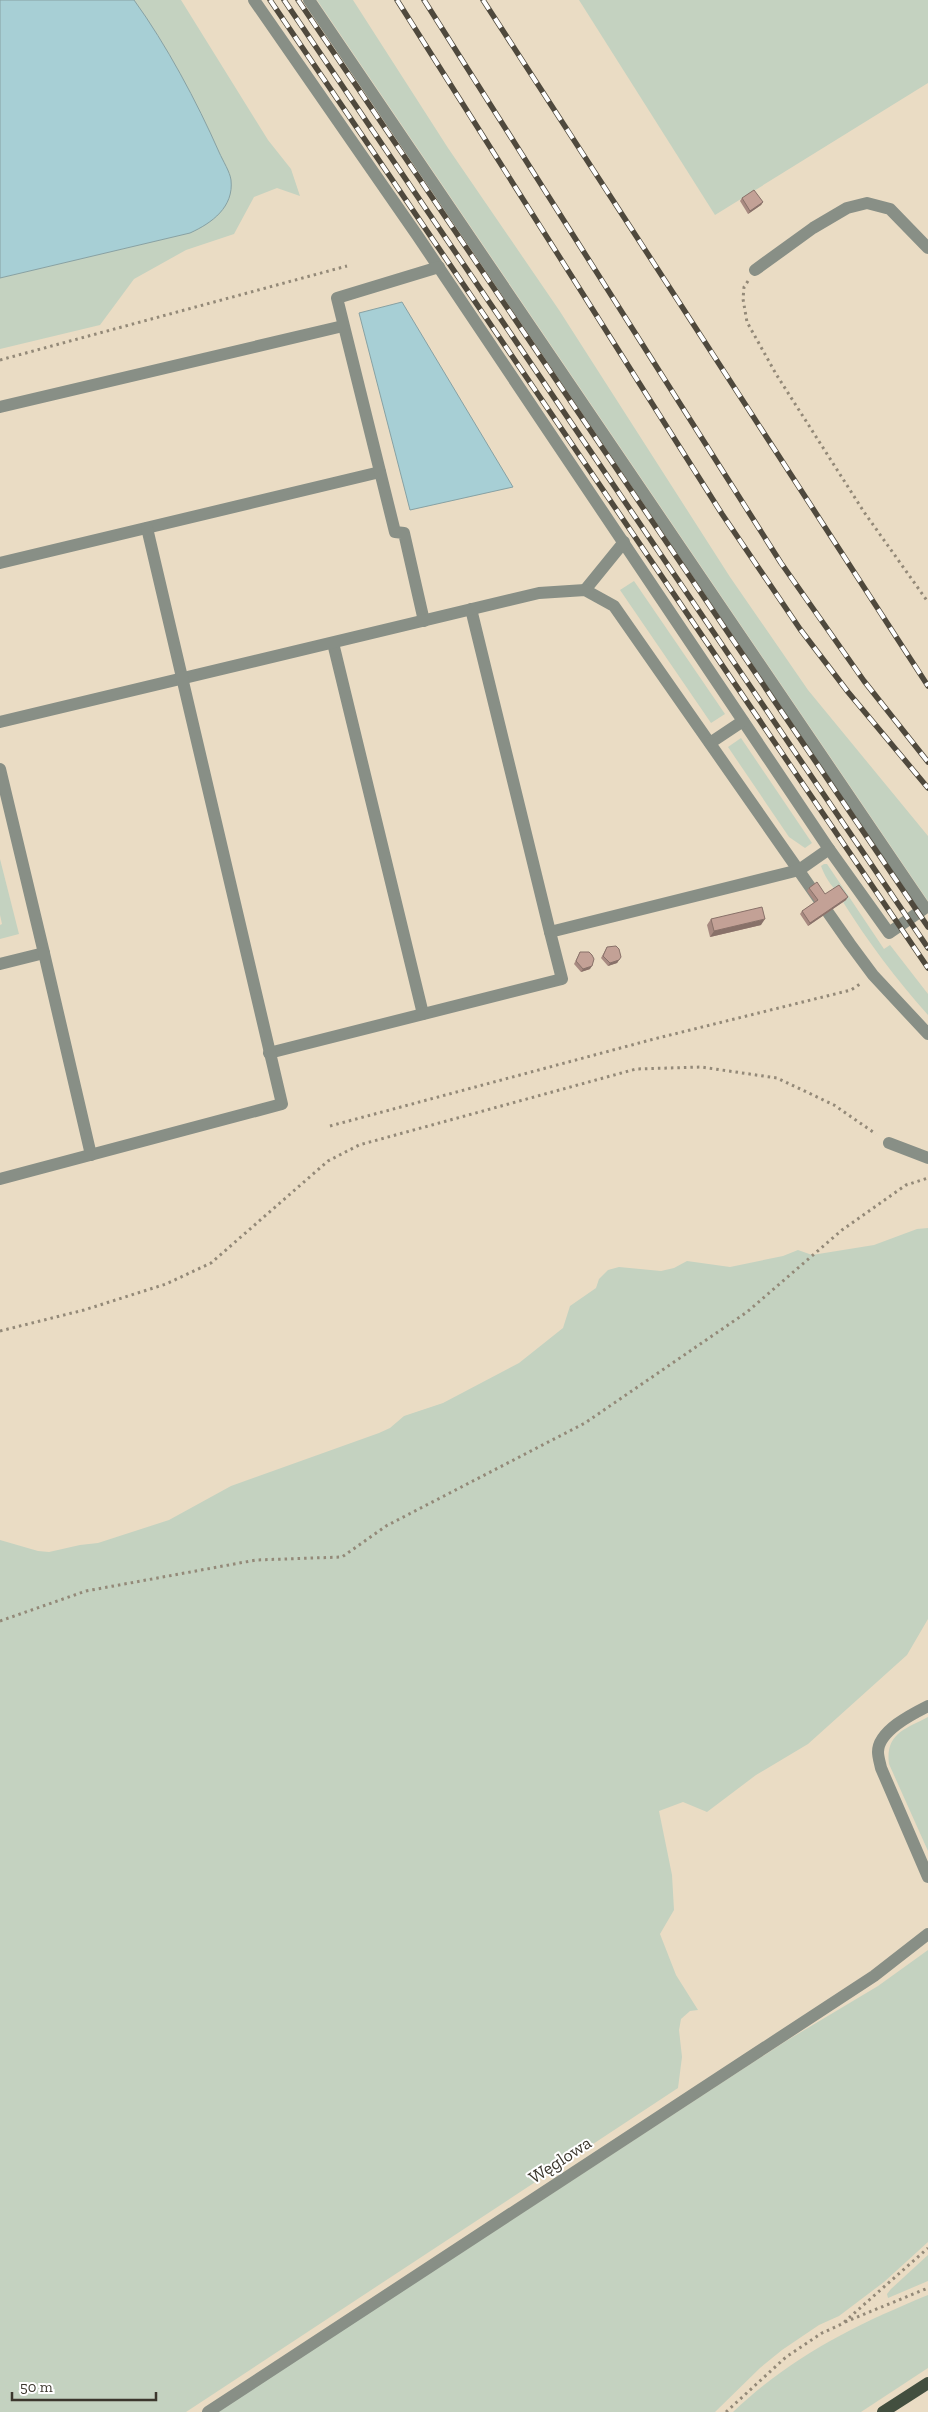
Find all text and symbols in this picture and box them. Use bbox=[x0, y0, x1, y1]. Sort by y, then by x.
street label: Węglowa bbox=[524, 2131, 596, 2188]
scale bar bbox=[12, 2370, 156, 2402]
text: 50 m bbox=[20, 2378, 53, 2396]

